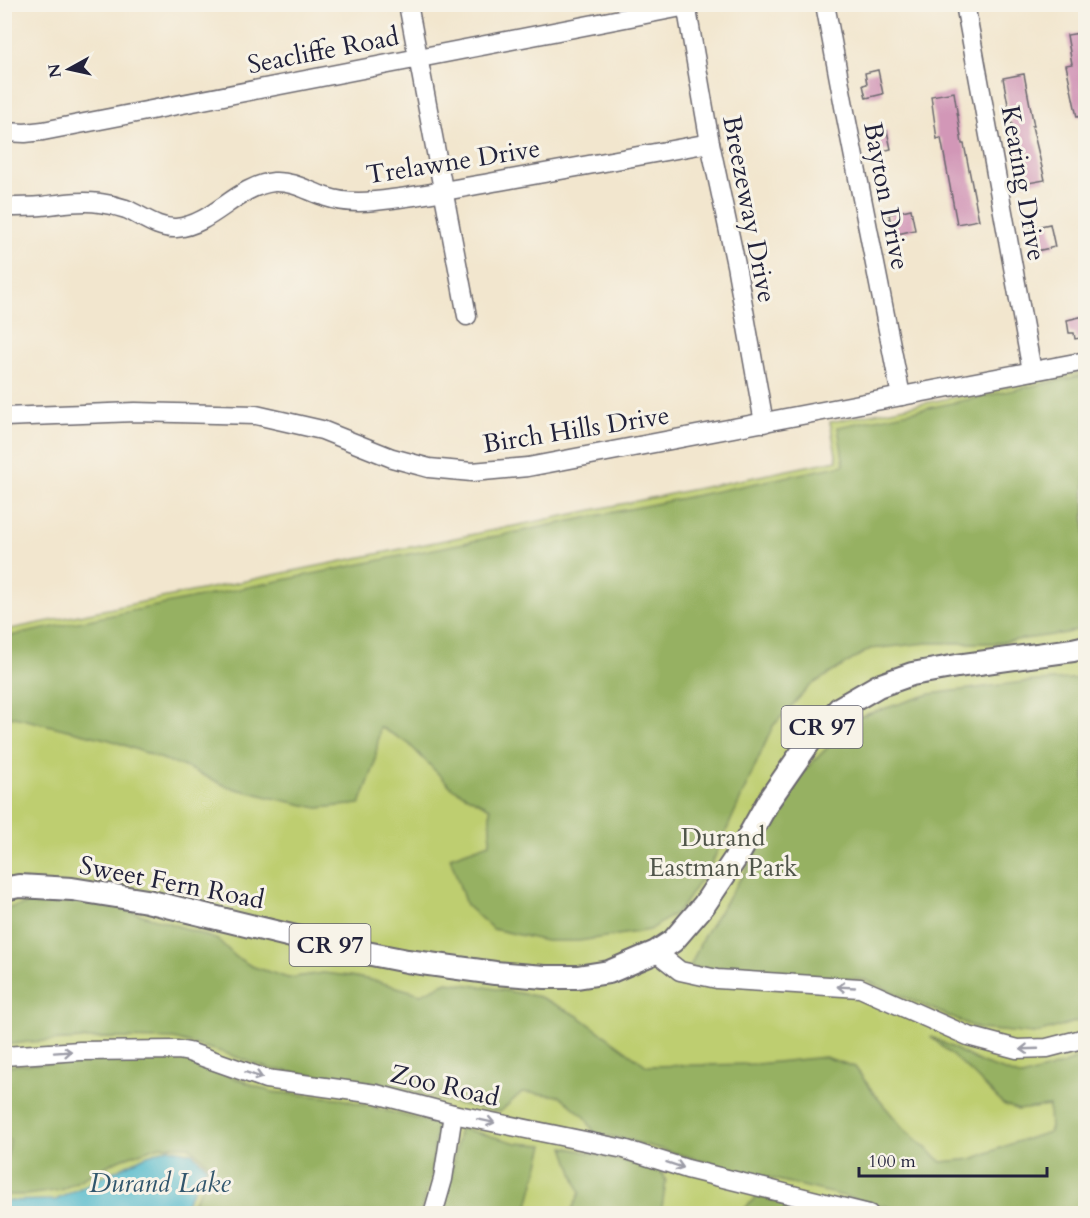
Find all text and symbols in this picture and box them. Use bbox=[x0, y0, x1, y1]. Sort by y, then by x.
street label: Seacliffe Road bbox=[244, 19, 402, 82]
north arrow bbox=[39, 39, 99, 99]
text: N bbox=[43, 62, 67, 79]
street label: Keating Drive bbox=[993, 103, 1054, 264]
street label: Breezeway Drive bbox=[714, 113, 785, 306]
street label: Bayton Drive bbox=[855, 119, 918, 273]
street label: Trelawne Drive bbox=[364, 130, 542, 193]
street label: Birch Hills Drive bbox=[480, 397, 672, 462]
road number: CR 97 bbox=[782, 706, 862, 748]
park label: Durand Eastman Park bbox=[648, 820, 798, 885]
street label: Sweet Fern Road bbox=[76, 847, 268, 918]
road number: CR 97 bbox=[290, 924, 370, 966]
one-way arrow bbox=[836, 981, 856, 992]
one-way arrow bbox=[1019, 1043, 1039, 1054]
one-way arrow bbox=[52, 1046, 72, 1057]
street label: Zoo Road bbox=[387, 1056, 503, 1115]
one-way arrow bbox=[244, 1071, 263, 1082]
one-way arrow bbox=[475, 1116, 495, 1127]
scale bar bbox=[859, 1140, 1046, 1178]
text: 100 m bbox=[868, 1149, 916, 1174]
one-way arrow bbox=[665, 1161, 684, 1172]
water label: Durand Lake bbox=[89, 1165, 231, 1202]

